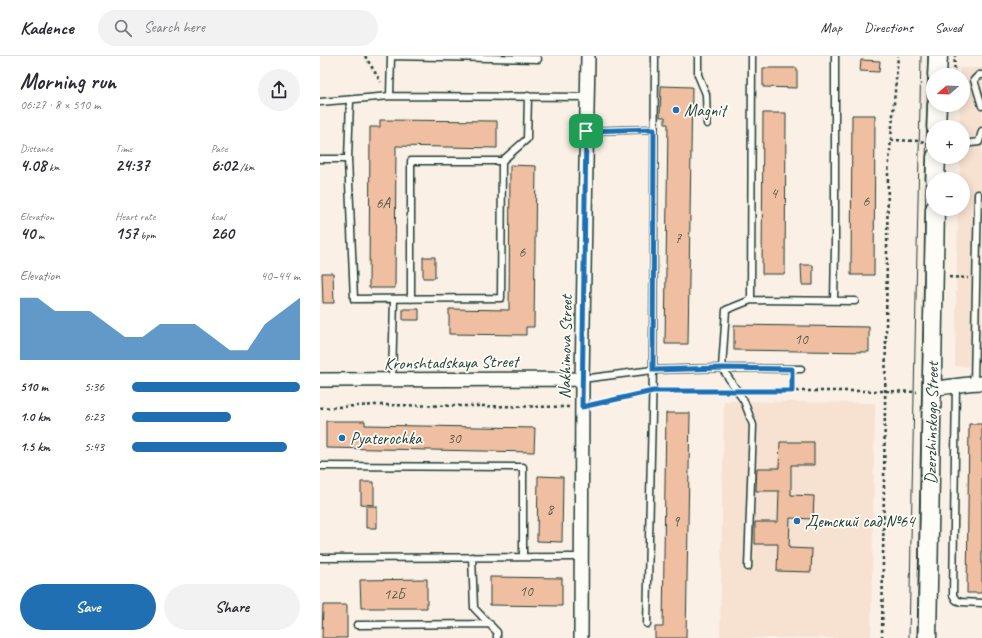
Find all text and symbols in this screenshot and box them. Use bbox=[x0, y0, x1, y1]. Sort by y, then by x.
search box bbox=[98, 10, 378, 46]
text: Kadence bbox=[20, 16, 74, 40]
icon: search bbox=[112, 17, 134, 39]
text: Search here bbox=[144, 18, 205, 37]
text: Map bbox=[821, 19, 842, 36]
text: Directions bbox=[864, 19, 913, 36]
text: Saved bbox=[935, 19, 962, 36]
text: Morning run bbox=[20, 68, 116, 96]
north arrow bbox=[926, 68, 970, 112]
map controls bbox=[926, 68, 970, 216]
button: share bbox=[258, 69, 300, 111]
text: 06:27 · 8 × 510 m bbox=[20, 97, 101, 113]
place label: Magnit bbox=[684, 100, 729, 121]
marker: Magnit bbox=[671, 105, 681, 115]
pin bbox=[569, 114, 603, 148]
icon: arrive bbox=[575, 120, 597, 142]
button: + bbox=[926, 120, 970, 164]
text: Distance bbox=[20, 141, 53, 155]
text: Time bbox=[115, 141, 132, 155]
text: Pace bbox=[211, 141, 228, 155]
text: 4.08 bbox=[20, 155, 46, 176]
text: 24:37 bbox=[115, 155, 149, 176]
text: 6:02 bbox=[211, 155, 237, 176]
text: km bbox=[46, 160, 60, 174]
text: /km bbox=[237, 160, 254, 174]
button: − bbox=[926, 172, 970, 216]
house number: 4 bbox=[771, 184, 779, 203]
house number: 6 bbox=[863, 192, 871, 211]
house number: 6А bbox=[376, 194, 392, 213]
text: Elevation bbox=[20, 209, 54, 223]
text: Heart rate bbox=[115, 209, 155, 223]
text: kcal bbox=[211, 209, 225, 223]
text: 40 bbox=[20, 223, 35, 244]
text: 157 bbox=[115, 223, 138, 244]
text: 260 bbox=[211, 223, 234, 244]
text: m bbox=[35, 228, 44, 242]
text: bpm bbox=[138, 228, 156, 242]
house number: 7 bbox=[675, 229, 683, 248]
house number: 6 bbox=[519, 243, 527, 262]
text: Elevation bbox=[20, 268, 60, 284]
text: 40–44 m bbox=[260, 268, 300, 284]
street label: Nakhimova Street bbox=[554, 293, 577, 399]
house number: 10 bbox=[794, 330, 809, 349]
street label: Kronshtadskaya Street bbox=[384, 351, 521, 374]
street label: Dzerzhinskogo Street bbox=[920, 359, 943, 484]
text: 510 m bbox=[20, 379, 48, 395]
text: 5:36 bbox=[84, 379, 104, 395]
text: 1.0 km bbox=[20, 409, 50, 425]
text: 6:23 bbox=[84, 409, 104, 425]
place label: Pyaterochka bbox=[350, 428, 423, 449]
house number: 30 bbox=[447, 429, 462, 448]
marker: Pyaterochka bbox=[337, 433, 347, 443]
text: 1.5 km bbox=[20, 439, 50, 455]
text: 5:43 bbox=[84, 439, 104, 455]
house number: 8 bbox=[547, 500, 555, 519]
place label: Детский сад №64 bbox=[805, 511, 917, 532]
house number: 9 bbox=[673, 512, 681, 531]
marker: Детский сад №64 bbox=[792, 516, 802, 526]
house number: 10 bbox=[519, 582, 534, 601]
button: Save bbox=[20, 584, 156, 630]
button: Share bbox=[164, 584, 300, 630]
house number: 12Б bbox=[383, 585, 407, 604]

